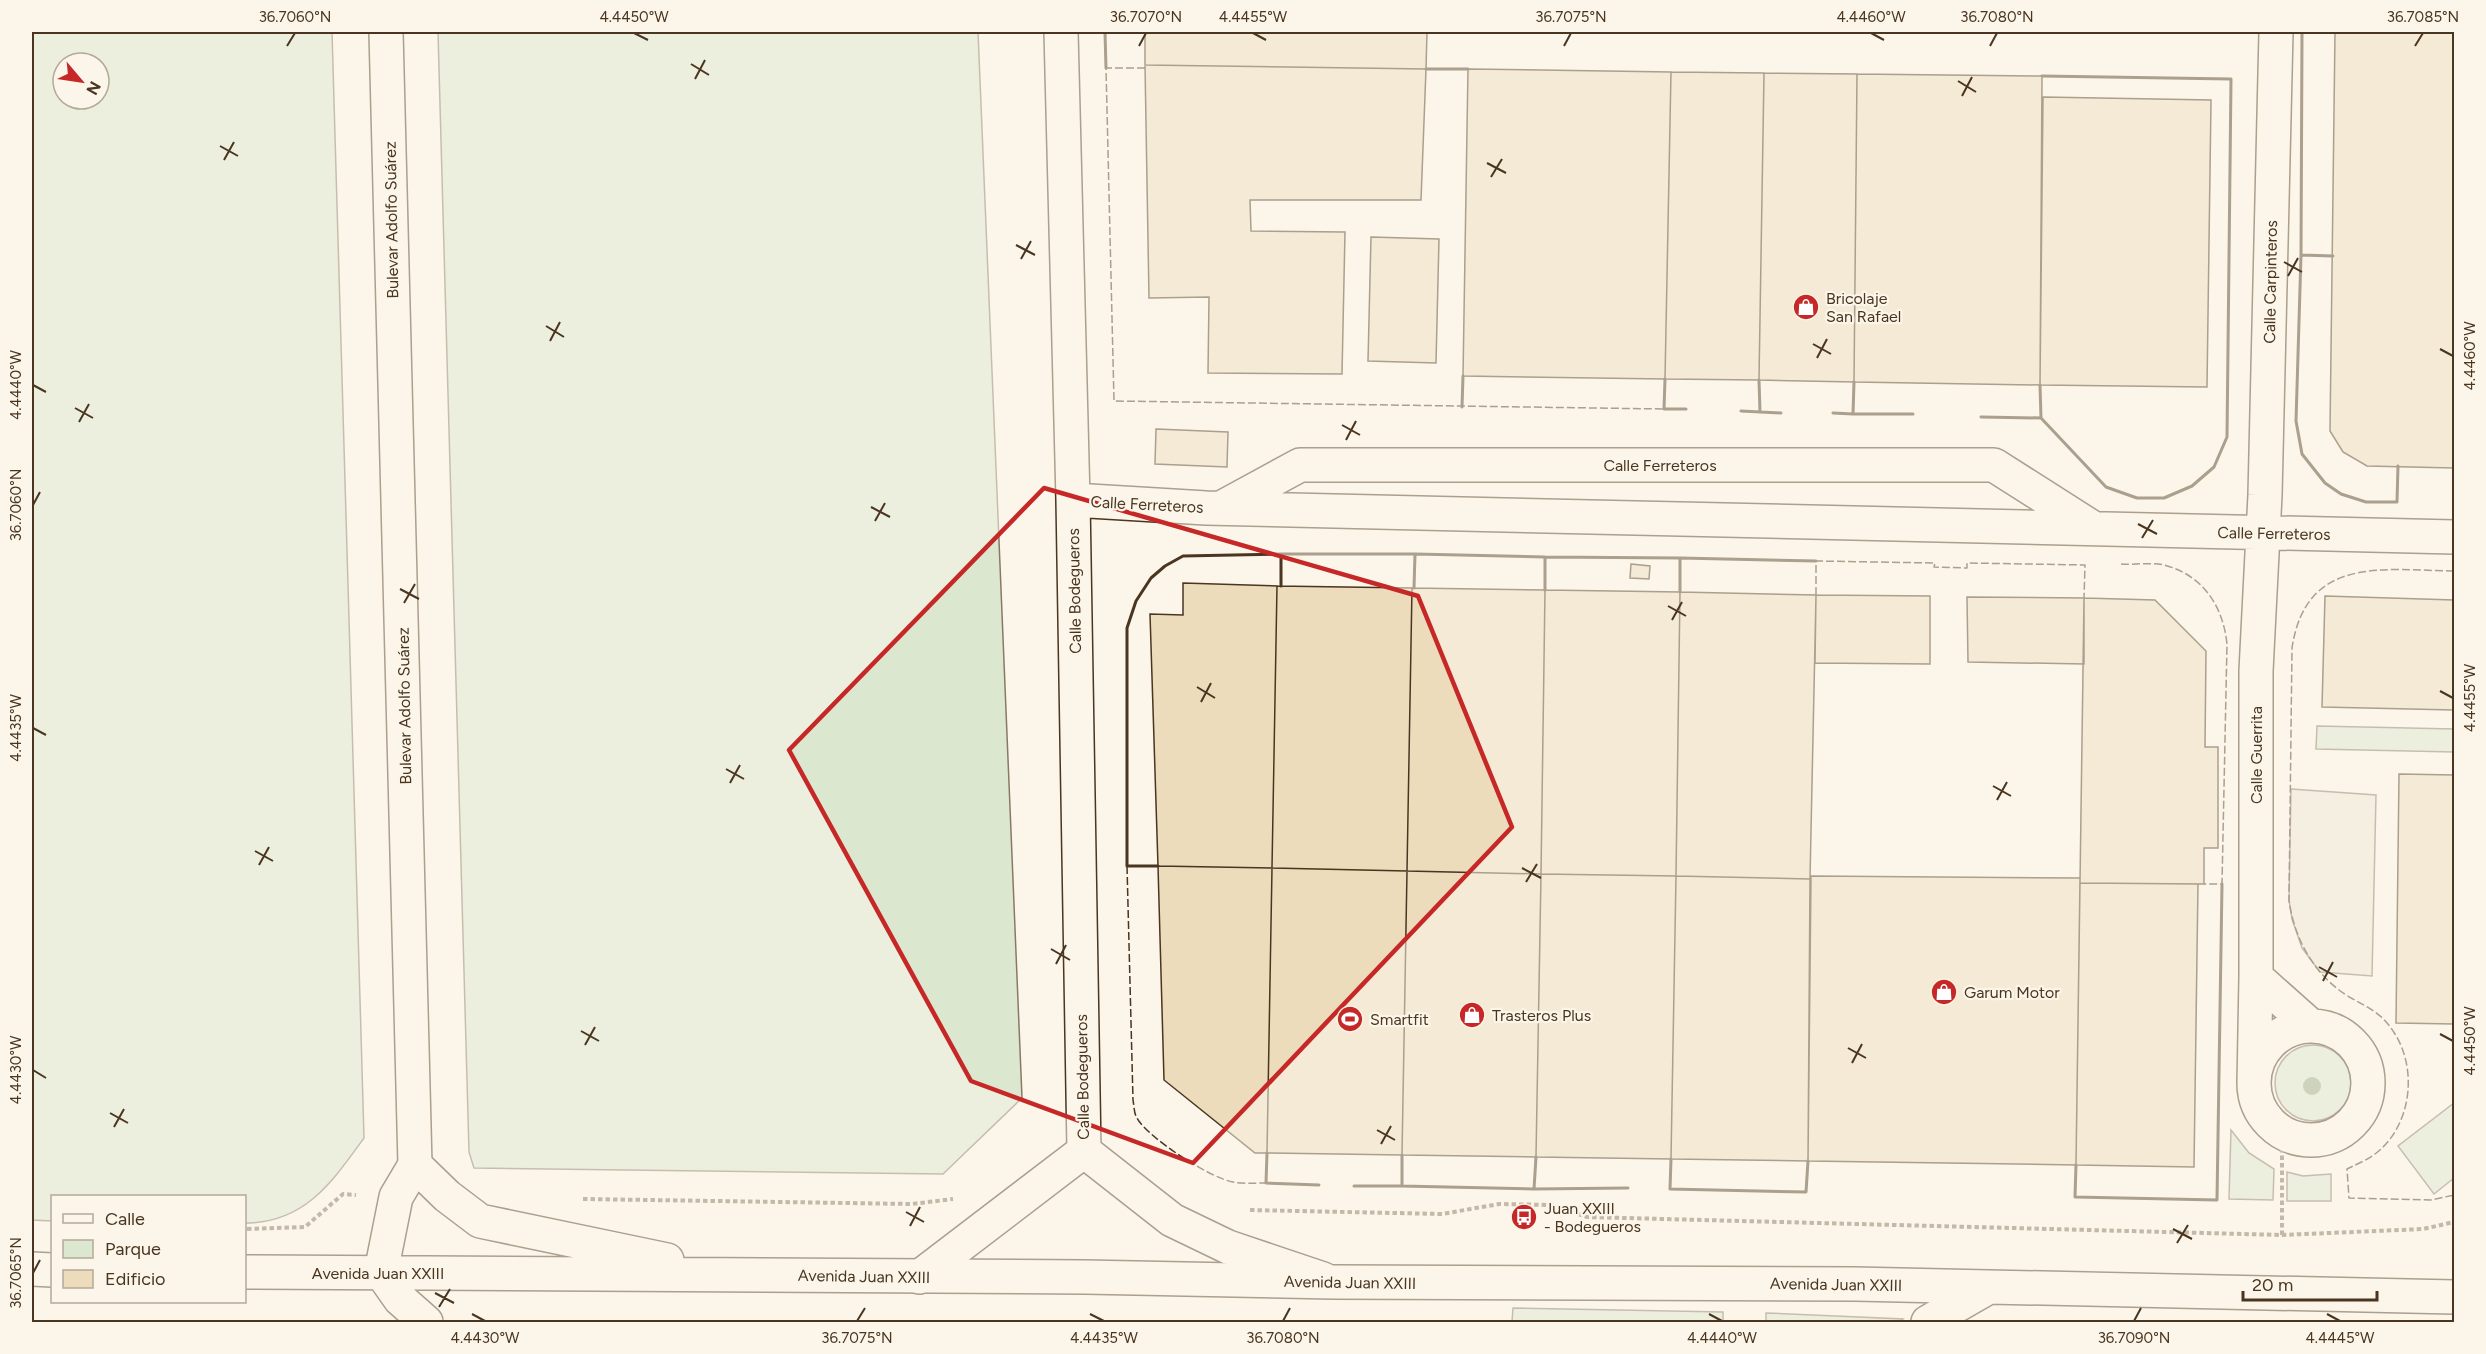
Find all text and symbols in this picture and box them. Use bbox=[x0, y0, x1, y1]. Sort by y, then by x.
text: 36.7060°N bbox=[259, 8, 331, 26]
text: 4.4450°W bbox=[599, 8, 669, 26]
text: 36.7070°N bbox=[1110, 8, 1182, 26]
text: 4.4455°W bbox=[1219, 8, 1288, 26]
text: 36.7075°N bbox=[1535, 8, 1607, 26]
text: 4.4460°W bbox=[1836, 8, 1906, 26]
text: 36.7080°N bbox=[1960, 8, 2034, 26]
text: 36.7085°N bbox=[2387, 8, 2459, 26]
north arrow bbox=[51, 51, 111, 111]
text: N bbox=[82, 78, 105, 98]
street label: Bulevar Adolfo Suárez bbox=[381, 141, 402, 299]
street label: Calle Carpinteros bbox=[2260, 220, 2281, 344]
place label: Bricolaje San Rafael bbox=[1826, 289, 1901, 326]
shop icon: Bricolaje San Rafael bbox=[1791, 292, 1821, 322]
text: 4.4460°W bbox=[2461, 321, 2479, 391]
text: 4.4440°W bbox=[7, 349, 25, 420]
street label: Calle Ferreteros bbox=[1603, 456, 1717, 475]
text: 36.7060°N bbox=[7, 469, 25, 541]
street label: Calle Ferreteros bbox=[1090, 492, 1204, 517]
street label: Calle Ferreteros bbox=[2217, 523, 2331, 544]
street label: Calle Bodegueros bbox=[1064, 528, 1085, 654]
street label: Bulevar Adolfo Suárez bbox=[394, 627, 415, 785]
text: 4.4455°W bbox=[2461, 663, 2479, 732]
text: 4.4435°W bbox=[7, 694, 25, 762]
street label: Calle Guerrita bbox=[2247, 706, 2266, 804]
shop icon: Garum Motor bbox=[1929, 977, 1959, 1007]
place label: Garum Motor bbox=[1964, 983, 2060, 1002]
shop icon: Trasteros Plus bbox=[1457, 1000, 1487, 1030]
sports icon: Smartfit bbox=[1335, 1004, 1365, 1034]
place label: Trasteros Plus bbox=[1492, 1006, 1591, 1025]
text: 4.4450°W bbox=[2461, 1006, 2479, 1076]
place label: Smartfit bbox=[1370, 1010, 1429, 1029]
street label: Calle Bodegueros bbox=[1072, 1014, 1093, 1140]
text: 4.4430°W bbox=[7, 1035, 25, 1104]
legend bbox=[51, 1195, 246, 1303]
place label: Juan XXIII - Bodegueros bbox=[1544, 1199, 1641, 1236]
bus stop icon: Juan XXIII - Bodegueros bbox=[1509, 1202, 1539, 1232]
text: Calle bbox=[105, 1208, 145, 1230]
text: 36.7065°N bbox=[7, 1237, 25, 1309]
text: Parque bbox=[105, 1238, 161, 1260]
street label: Avenida Juan XXIII bbox=[312, 1264, 444, 1283]
scale bar bbox=[2243, 1264, 2376, 1302]
street label: Avenida Juan XXIII bbox=[798, 1266, 930, 1287]
text: Edificio bbox=[105, 1268, 166, 1290]
street label: Avenida Juan XXIII bbox=[1284, 1272, 1416, 1293]
street label: Avenida Juan XXIII bbox=[1770, 1274, 1902, 1295]
text: 20 m bbox=[2252, 1274, 2293, 1296]
text: 4.4430°W bbox=[451, 1329, 520, 1347]
text: 36.7075°N bbox=[821, 1329, 893, 1347]
text: 4.4435°W bbox=[1070, 1329, 1138, 1347]
text: 36.7080°N bbox=[1246, 1329, 1320, 1347]
text: 4.4440°W bbox=[1687, 1329, 1758, 1347]
text: 36.7090°N bbox=[2098, 1329, 2170, 1347]
text: 4.4445°W bbox=[2306, 1329, 2375, 1347]

